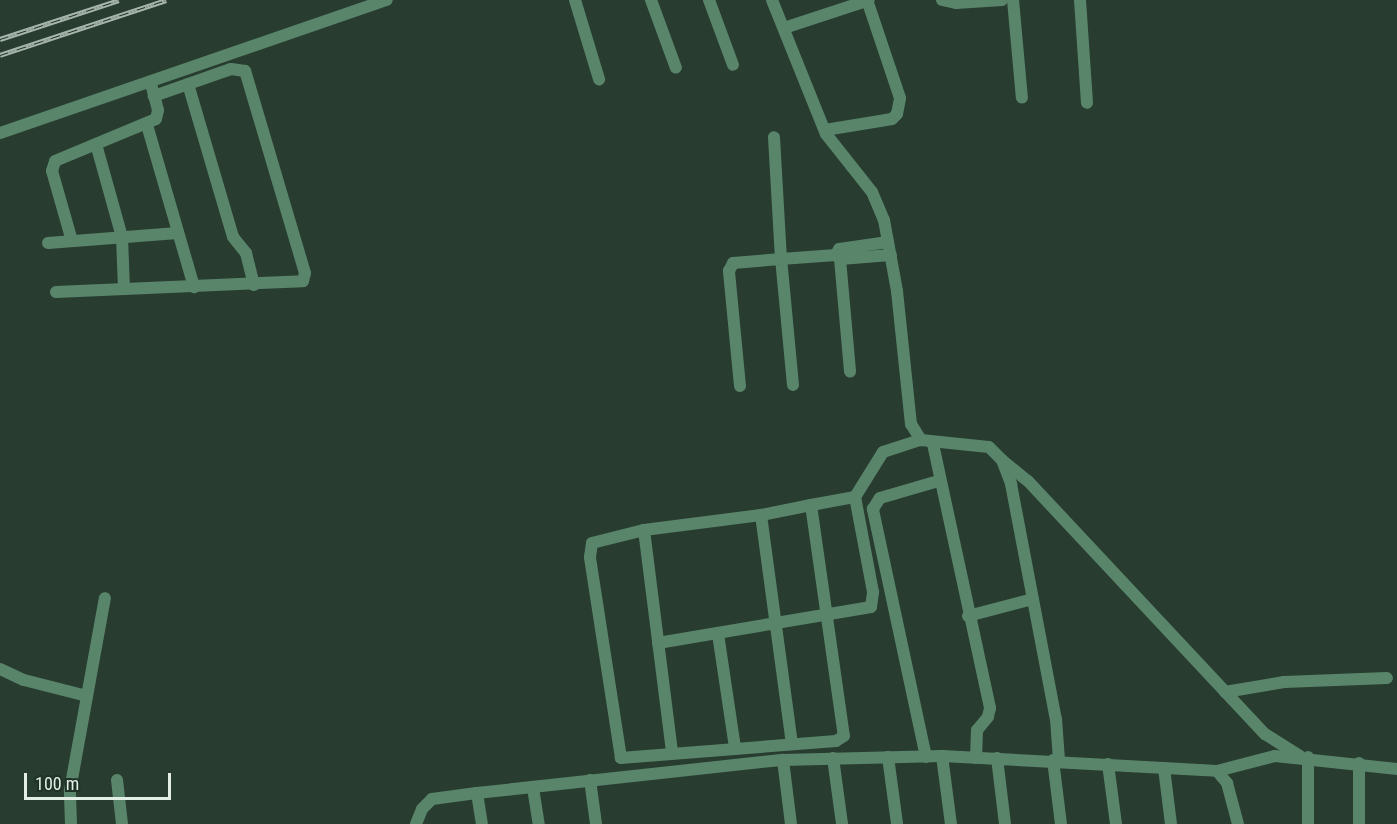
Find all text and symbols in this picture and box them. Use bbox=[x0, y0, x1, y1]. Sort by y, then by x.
scale bar bbox=[27, 761, 174, 799]
text: 100 m bbox=[35, 773, 79, 794]

